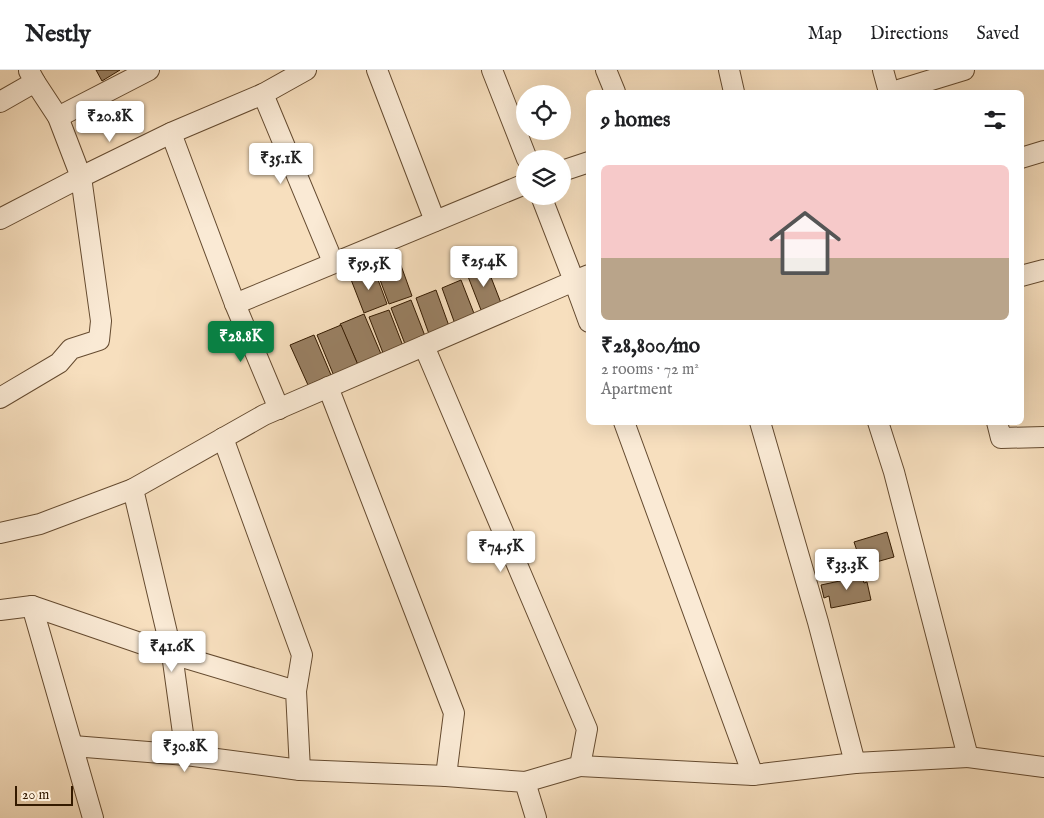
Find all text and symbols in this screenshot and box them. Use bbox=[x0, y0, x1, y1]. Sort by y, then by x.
text: Nestly bbox=[25, 19, 91, 50]
text: Map bbox=[808, 23, 842, 46]
text: Directions bbox=[870, 23, 948, 46]
text: Saved bbox=[976, 23, 1019, 46]
map controls bbox=[516, 85, 571, 205]
button: locate bbox=[516, 85, 571, 140]
pin: ₹20.8K bbox=[69, 100, 151, 143]
icon: filters bbox=[981, 106, 1009, 134]
text: ₹20.8K bbox=[87, 107, 133, 127]
text: 9 homes bbox=[601, 107, 670, 134]
pin: ₹35.1K bbox=[240, 142, 322, 185]
text: ₹35.1K bbox=[260, 149, 302, 169]
button: layers bbox=[516, 150, 571, 205]
icon: home bbox=[760, 198, 850, 288]
pin: ₹25.4K bbox=[443, 246, 525, 288]
pin: ₹59.5K bbox=[328, 248, 410, 291]
text: ₹25.4K bbox=[461, 252, 507, 272]
text: ₹59.5K bbox=[348, 255, 390, 275]
pin: ₹28.8K bbox=[200, 320, 282, 363]
text: ₹28.8K bbox=[219, 327, 263, 347]
text: ₹28,800/mo bbox=[601, 333, 700, 360]
text: 2 rooms · 72 m² bbox=[601, 360, 699, 380]
text: Apartment bbox=[601, 380, 672, 400]
pin: ₹74.5K bbox=[460, 530, 542, 573]
text: ₹74.5K bbox=[478, 537, 524, 557]
pin: ₹33.3K bbox=[806, 548, 888, 591]
text: ₹33.3K bbox=[826, 555, 868, 575]
pin: ₹41.6K bbox=[131, 630, 213, 673]
text: ₹41.6K bbox=[150, 637, 194, 657]
pin: ₹30.8K bbox=[144, 730, 226, 773]
text: ₹30.8K bbox=[163, 737, 207, 757]
scale bar bbox=[15, 783, 72, 806]
text: 20 m bbox=[22, 786, 49, 804]

